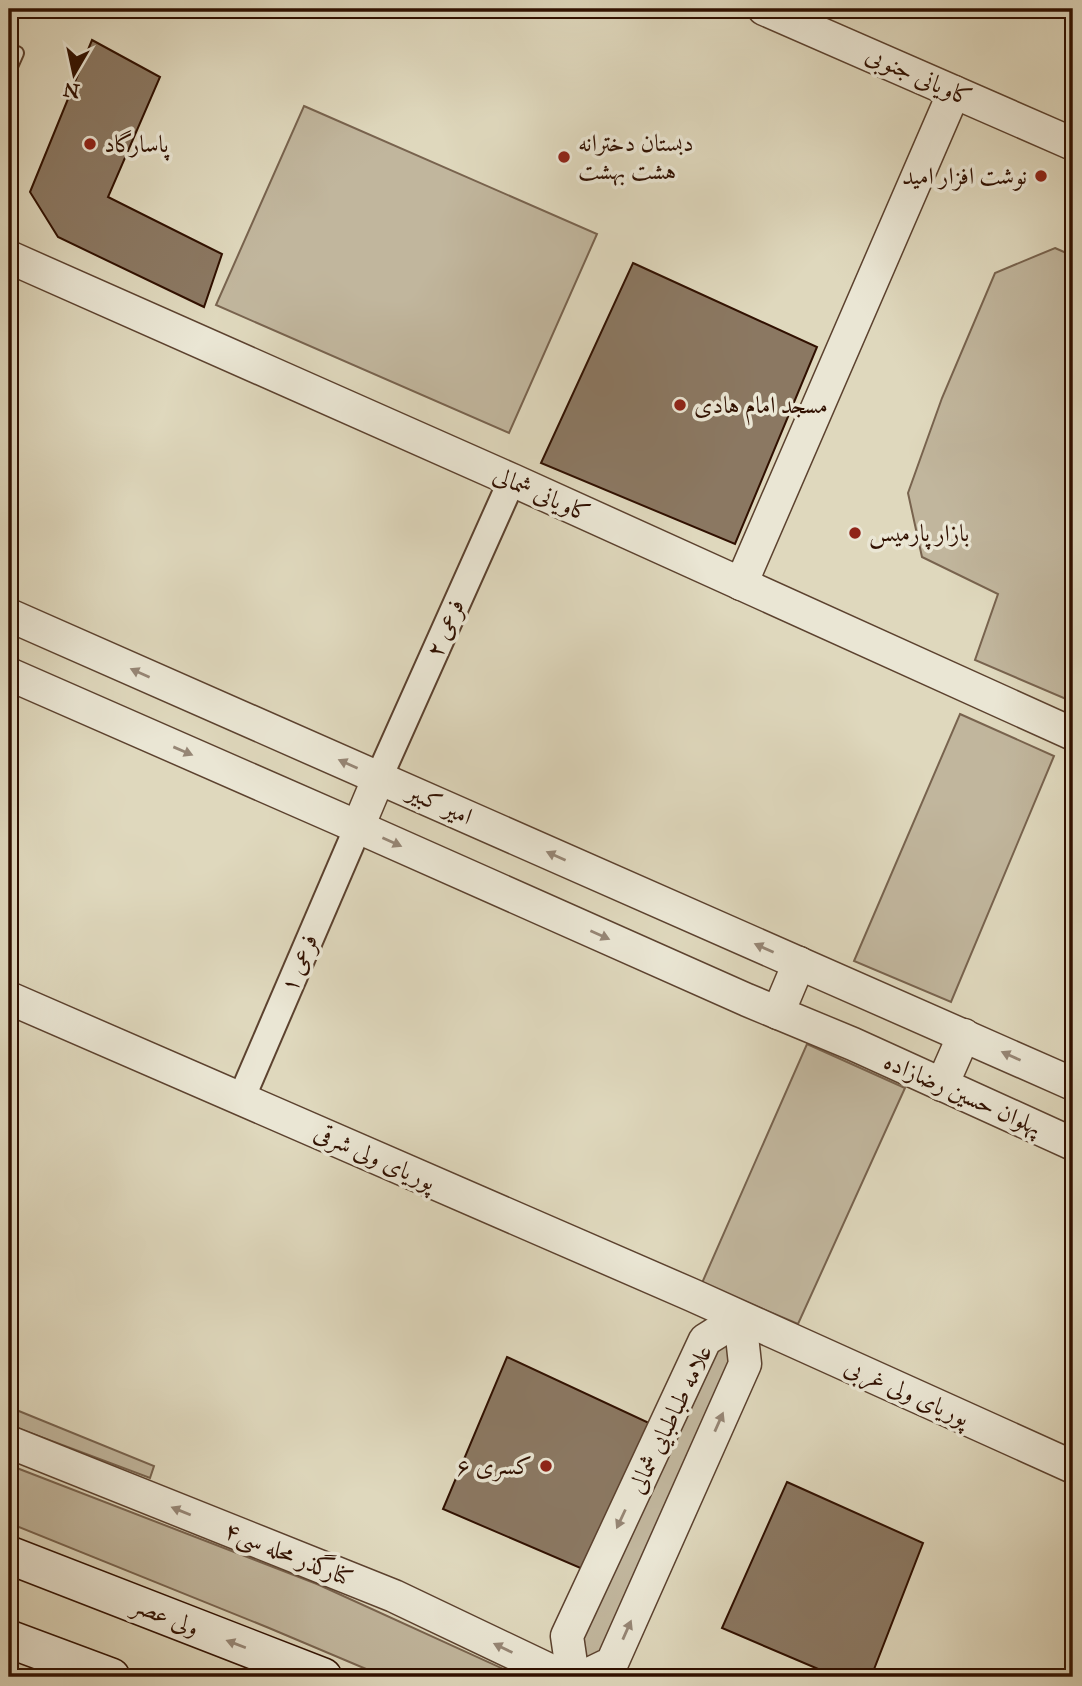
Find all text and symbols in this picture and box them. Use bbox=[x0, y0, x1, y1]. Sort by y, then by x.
north arrow bbox=[38, 38, 108, 108]
street label: کاویانی جنوبی bbox=[860, 39, 977, 115]
text: N bbox=[62, 78, 81, 103]
place label: دبستان دخترانه هشت بهشت bbox=[578, 128, 694, 186]
place label: پاسارگاد bbox=[104, 129, 170, 161]
marker: پاسارگاد bbox=[82, 136, 98, 152]
marker: دبستان دخترانه هشت بهشت bbox=[556, 149, 572, 165]
place label: نوشت افزار امید bbox=[902, 161, 1027, 191]
marker: نوشت افزار امید bbox=[1033, 168, 1049, 184]
place label: مسجد امام هادی bbox=[694, 390, 828, 426]
marker: مسجد امام هادی bbox=[672, 397, 688, 413]
street label: کاویانی شمالی bbox=[489, 459, 595, 529]
place label: بازار پارمیس bbox=[869, 518, 969, 550]
marker: بازار پارمیس bbox=[847, 525, 863, 541]
street label: فرعی ۲ bbox=[419, 594, 471, 662]
one-way arrow bbox=[129, 667, 150, 678]
one-way arrow bbox=[173, 746, 194, 757]
one-way arrow bbox=[338, 758, 358, 770]
street label: امیر کبیر bbox=[400, 775, 477, 831]
one-way arrow bbox=[382, 836, 402, 848]
one-way arrow bbox=[546, 850, 566, 862]
street label: فرعی ۱ bbox=[273, 929, 325, 997]
one-way arrow bbox=[590, 929, 610, 941]
one-way arrow bbox=[754, 942, 774, 954]
street label: پهلوان حسین رضازاده bbox=[879, 1046, 1047, 1143]
one-way arrow bbox=[1001, 1050, 1021, 1062]
street label: پوریای ولی شرقی bbox=[309, 1117, 442, 1199]
street label: علامه طباطبایی شمالی bbox=[621, 1340, 719, 1498]
street label: پوریای ولی غربی bbox=[839, 1351, 975, 1435]
one-way arrow bbox=[714, 1412, 725, 1433]
place label: کسری ۶ bbox=[456, 1451, 532, 1482]
marker: کسری ۶ bbox=[538, 1458, 554, 1474]
one-way arrow bbox=[170, 1505, 191, 1516]
one-way arrow bbox=[616, 1509, 627, 1530]
street label: کنارگذر محله سی۴ bbox=[220, 1513, 358, 1595]
street label: ولی عصر bbox=[125, 1589, 204, 1643]
one-way arrow bbox=[621, 1620, 633, 1640]
one-way arrow bbox=[226, 1638, 247, 1649]
one-way arrow bbox=[493, 1642, 513, 1653]

